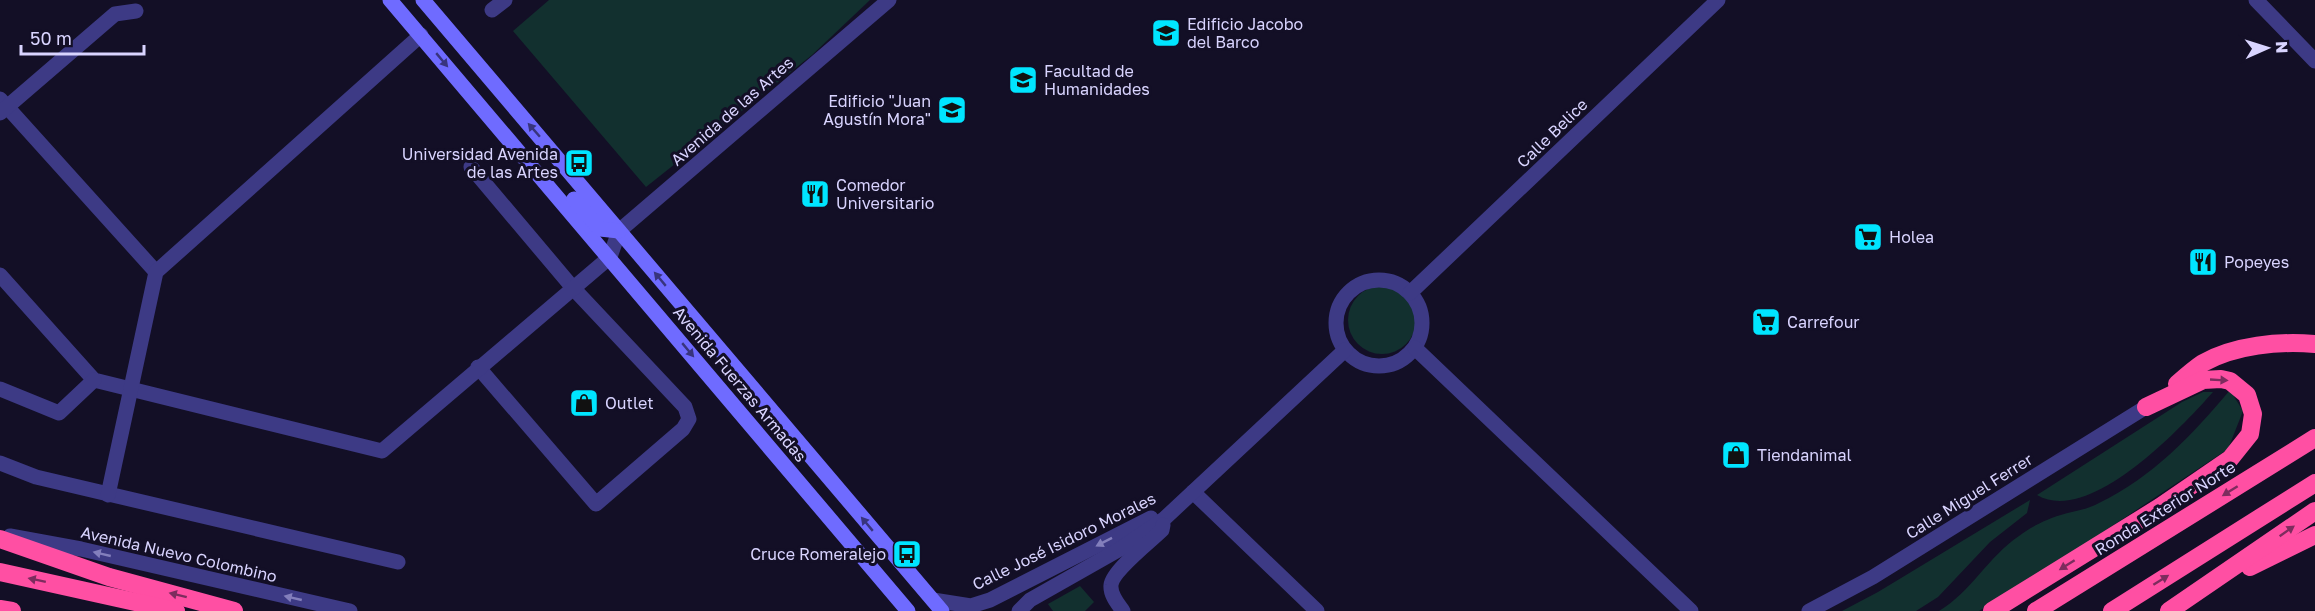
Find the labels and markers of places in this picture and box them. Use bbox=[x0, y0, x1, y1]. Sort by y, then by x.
place label: Edificio Jacobo del Barco bbox=[1187, 14, 1303, 52]
school or university icon: Edificio Jacobo del Barco bbox=[1150, 17, 1182, 49]
place label: Facultad de Humanidades bbox=[1044, 61, 1150, 99]
school or university icon: Facultad de Humanidades bbox=[1007, 64, 1039, 96]
place label: Edificio "Juan Agustín Mora" bbox=[823, 91, 931, 129]
school or university icon: Edificio "Juan Agustín Mora" bbox=[936, 94, 968, 126]
place label: Universidad Avenida de las Artes bbox=[402, 144, 558, 182]
bus stop icon: Universidad Avenida de las Artes bbox=[563, 147, 595, 179]
place label: Comedor Universitario bbox=[836, 175, 934, 213]
restaurant icon: Comedor Universitario bbox=[799, 178, 831, 210]
supermarket icon: Holea bbox=[1852, 221, 1884, 253]
place label: Holea bbox=[1889, 227, 1934, 247]
restaurant icon: Popeyes bbox=[2187, 246, 2219, 278]
place label: Popeyes bbox=[2224, 252, 2289, 272]
supermarket icon: Carrefour bbox=[1750, 306, 1782, 338]
place label: Carrefour bbox=[1787, 312, 1860, 332]
shop icon: Outlet bbox=[568, 387, 600, 419]
place label: Outlet bbox=[605, 393, 654, 413]
shop icon: Tiendanimal bbox=[1720, 439, 1752, 471]
place label: Tiendanimal bbox=[1757, 445, 1852, 465]
bus stop icon: Cruce Romeralejo bbox=[891, 538, 923, 570]
place label: Cruce Romeralejo bbox=[750, 544, 886, 564]

